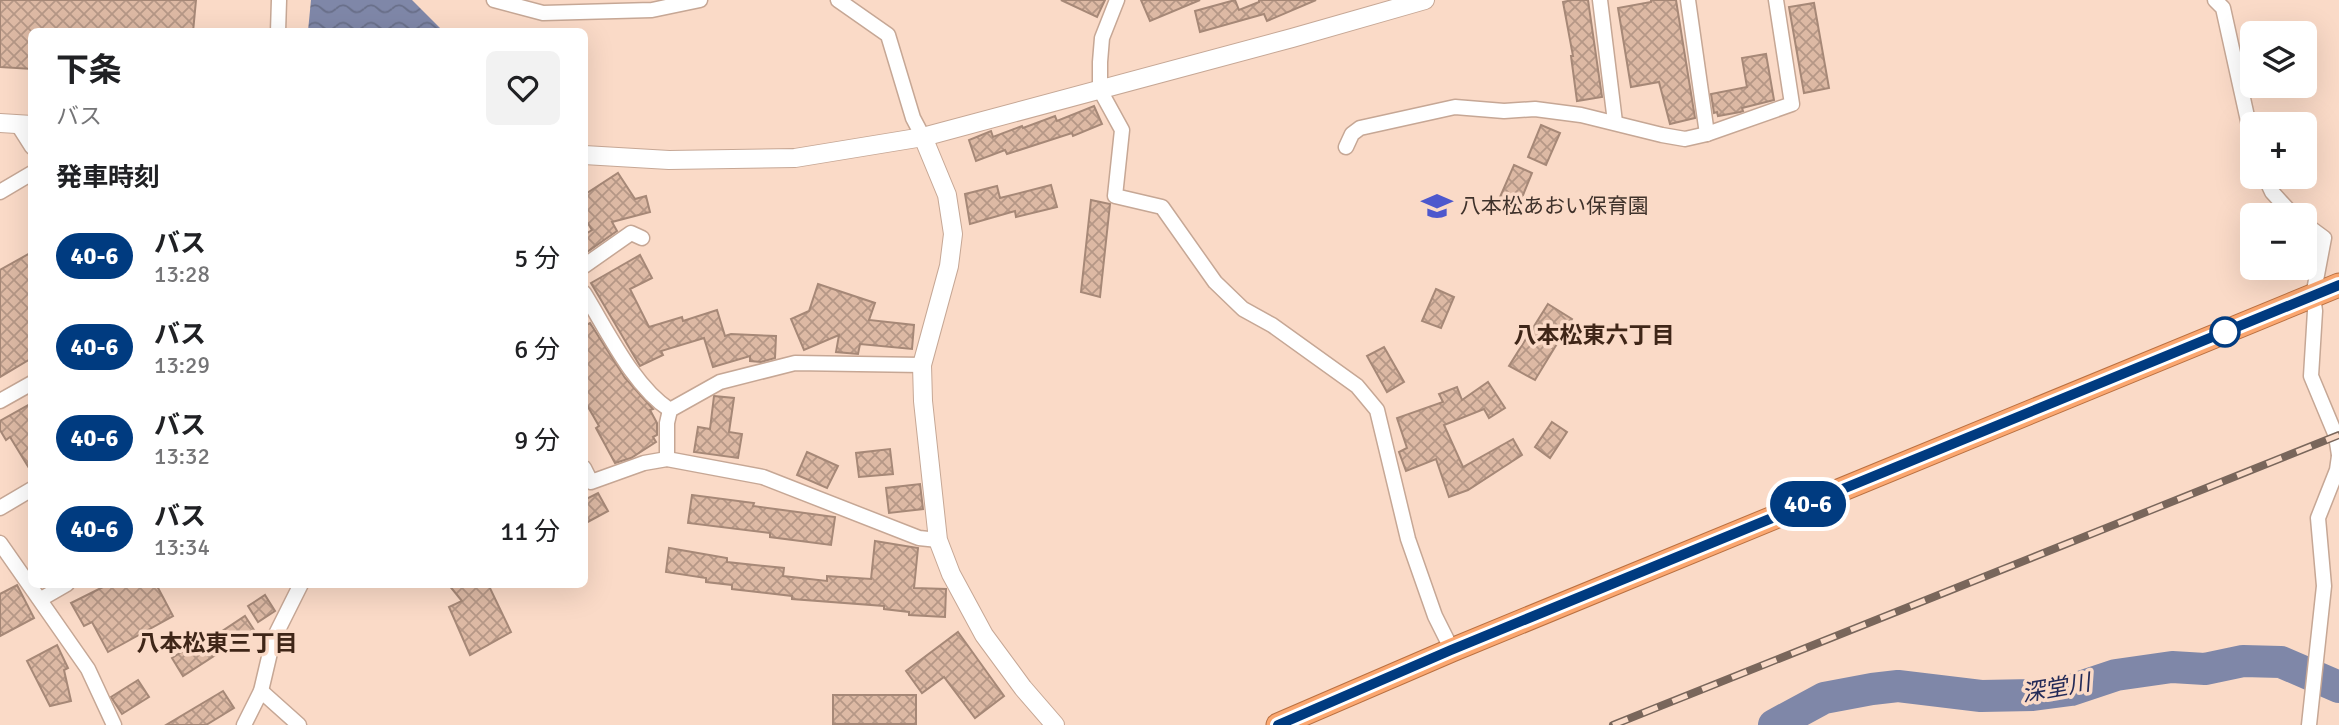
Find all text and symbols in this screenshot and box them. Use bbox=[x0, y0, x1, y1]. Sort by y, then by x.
map controls bbox=[2240, 21, 2317, 280]
button: layers bbox=[2240, 21, 2317, 98]
text: 下条 bbox=[56, 50, 122, 91]
button: heart bbox=[486, 51, 560, 125]
text: バス bbox=[56, 102, 102, 131]
button: + bbox=[2240, 112, 2317, 189]
text: 発車時刻 bbox=[56, 162, 160, 194]
school or university icon: 八本松あおい保育園 bbox=[1420, 189, 1454, 223]
place label: 八本松あおい保育園 bbox=[1460, 193, 1649, 219]
button: − bbox=[2240, 203, 2317, 280]
text: バス bbox=[154, 228, 206, 260]
text: 40-6 bbox=[71, 241, 118, 271]
text: 5 分 bbox=[514, 243, 560, 275]
text: 13:28 bbox=[154, 260, 210, 289]
unlabelled marker bbox=[2210, 317, 2240, 347]
text: バス bbox=[154, 319, 206, 351]
district label: 八本松東六丁目 bbox=[1514, 321, 1675, 350]
text: 40-6 bbox=[71, 332, 118, 362]
text: 6 分 bbox=[514, 334, 560, 366]
text: 13:29 bbox=[154, 351, 210, 380]
text: バス bbox=[154, 410, 206, 442]
text: 40-6 bbox=[71, 423, 118, 453]
text: 9 分 bbox=[514, 425, 560, 457]
text: 13:32 bbox=[154, 442, 210, 471]
line badge: 40-6 bbox=[1759, 481, 1857, 527]
text: 40-6 bbox=[1784, 489, 1832, 519]
text: バス bbox=[154, 501, 206, 533]
text: 40-6 bbox=[71, 514, 118, 544]
text: 11 分 bbox=[500, 516, 560, 548]
text: 13:34 bbox=[154, 533, 210, 562]
district label: 八本松東三丁目 bbox=[137, 629, 298, 658]
water label: 深堂川 bbox=[2020, 667, 2095, 708]

